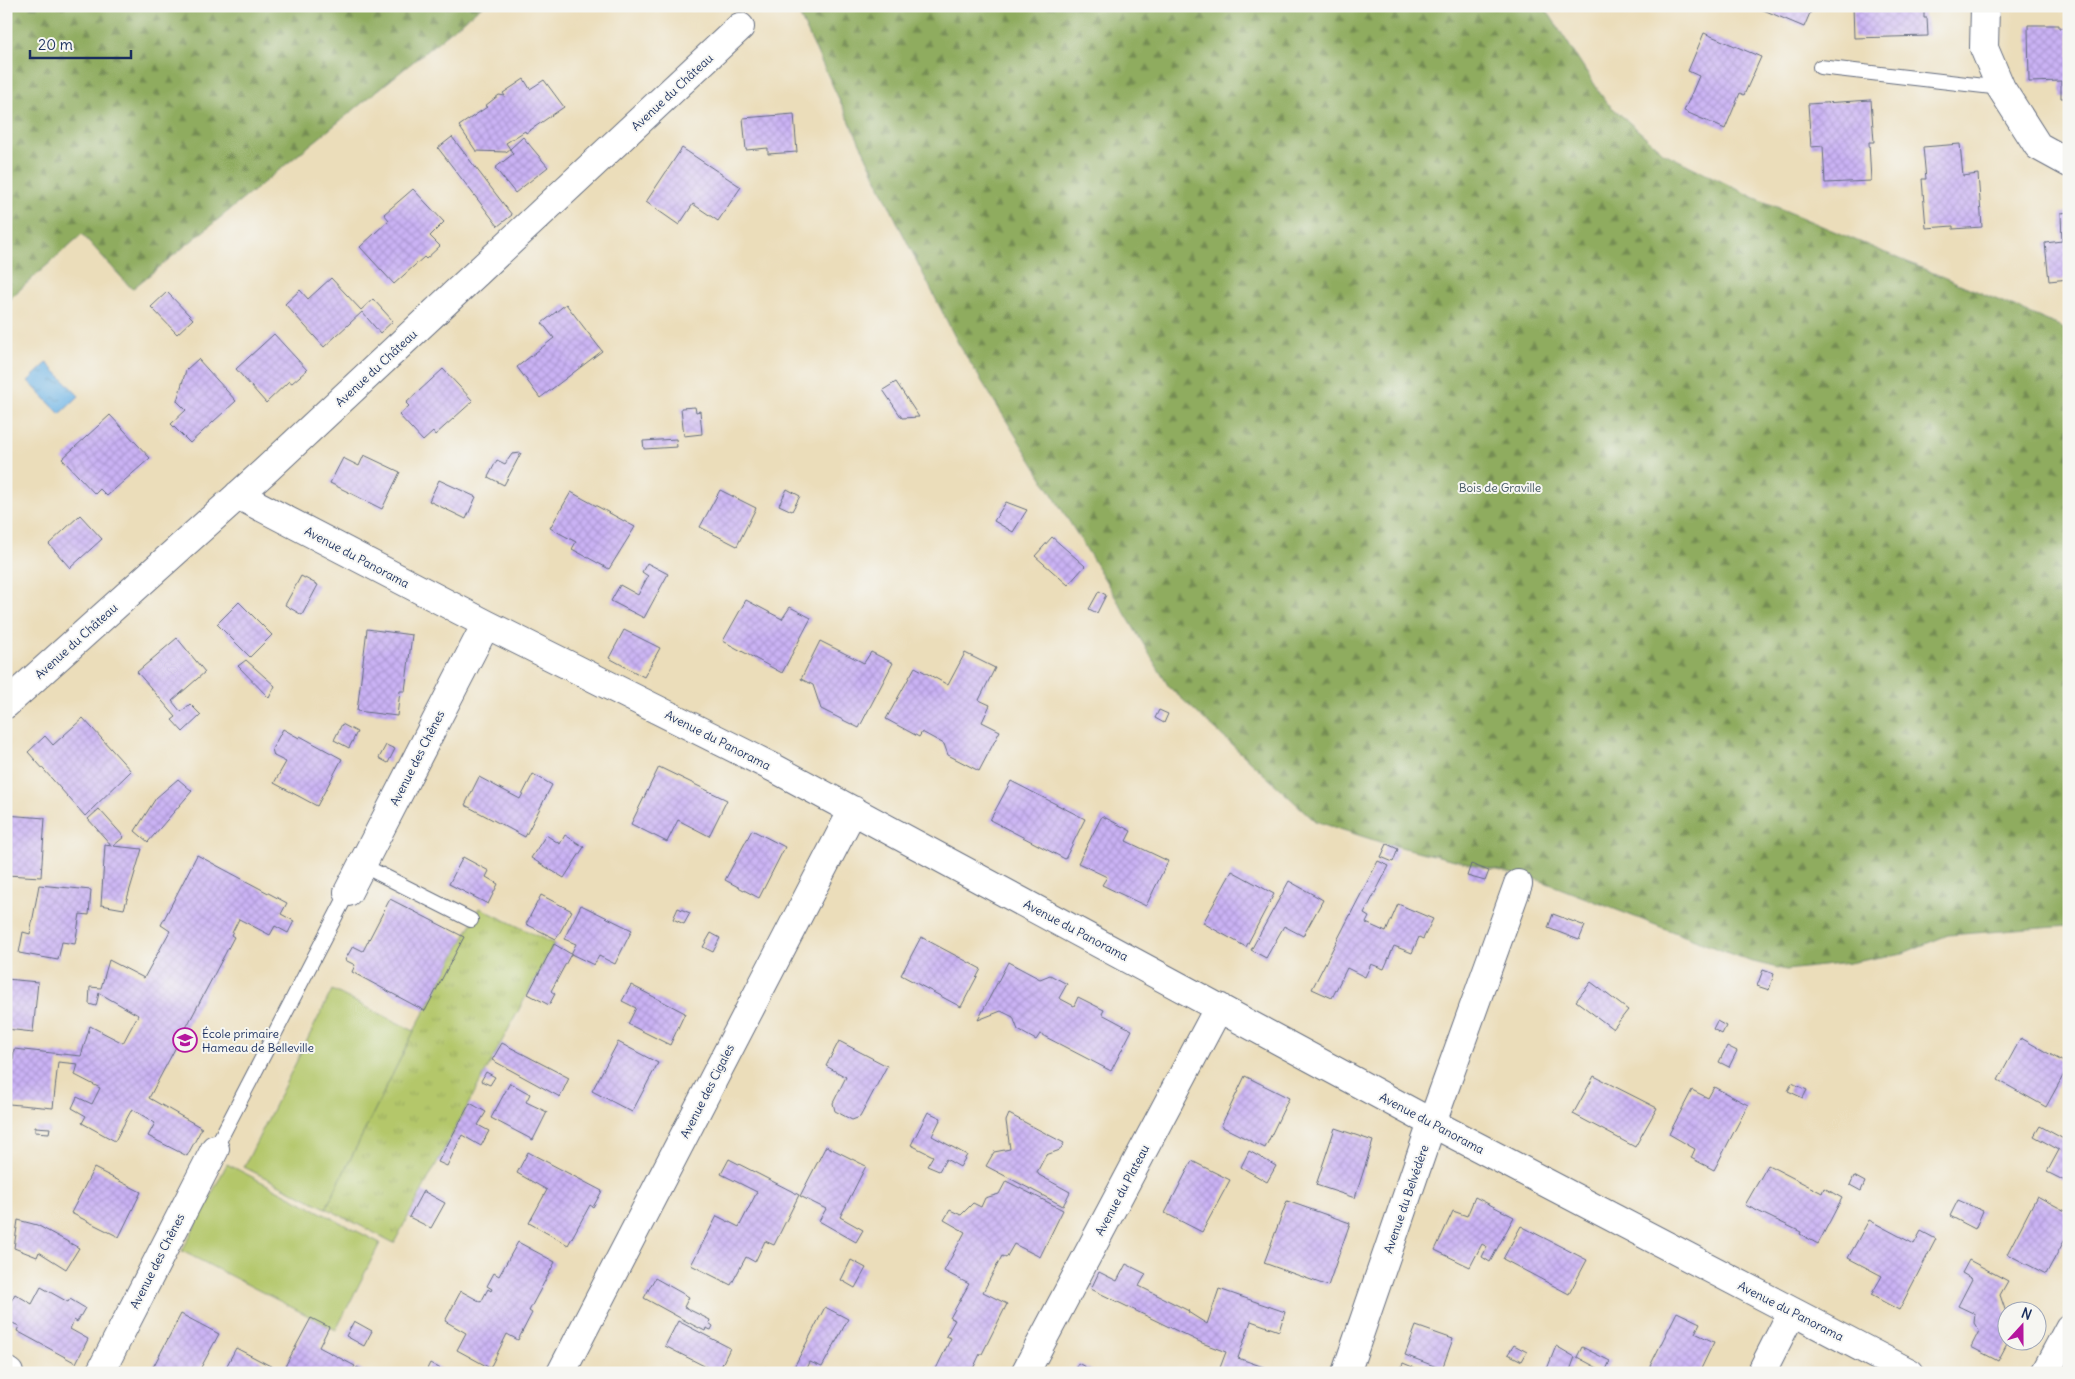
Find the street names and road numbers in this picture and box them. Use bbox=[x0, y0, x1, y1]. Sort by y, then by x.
street label: Avenue du Château bbox=[628, 50, 716, 134]
street label: Avenue du Château bbox=[332, 326, 420, 410]
street label: Avenue du Panorama bbox=[302, 523, 412, 591]
street label: Avenue du Château bbox=[32, 600, 120, 682]
street label: Avenue du Panorama bbox=[663, 707, 773, 773]
street label: Avenue des Chênes bbox=[386, 708, 448, 808]
street label: Avenue du Panorama bbox=[1021, 896, 1131, 964]
street label: Avenue des Cigales bbox=[677, 1041, 737, 1141]
street label: Avenue du Panorama bbox=[1377, 1089, 1487, 1157]
street label: Avenue du Plateau bbox=[1092, 1142, 1152, 1238]
street label: Avenue du Belvédère bbox=[1380, 1143, 1432, 1255]
street label: Avenue des Chênes bbox=[126, 1211, 188, 1311]
street label: Avenue du Panorama bbox=[1736, 1278, 1846, 1344]

